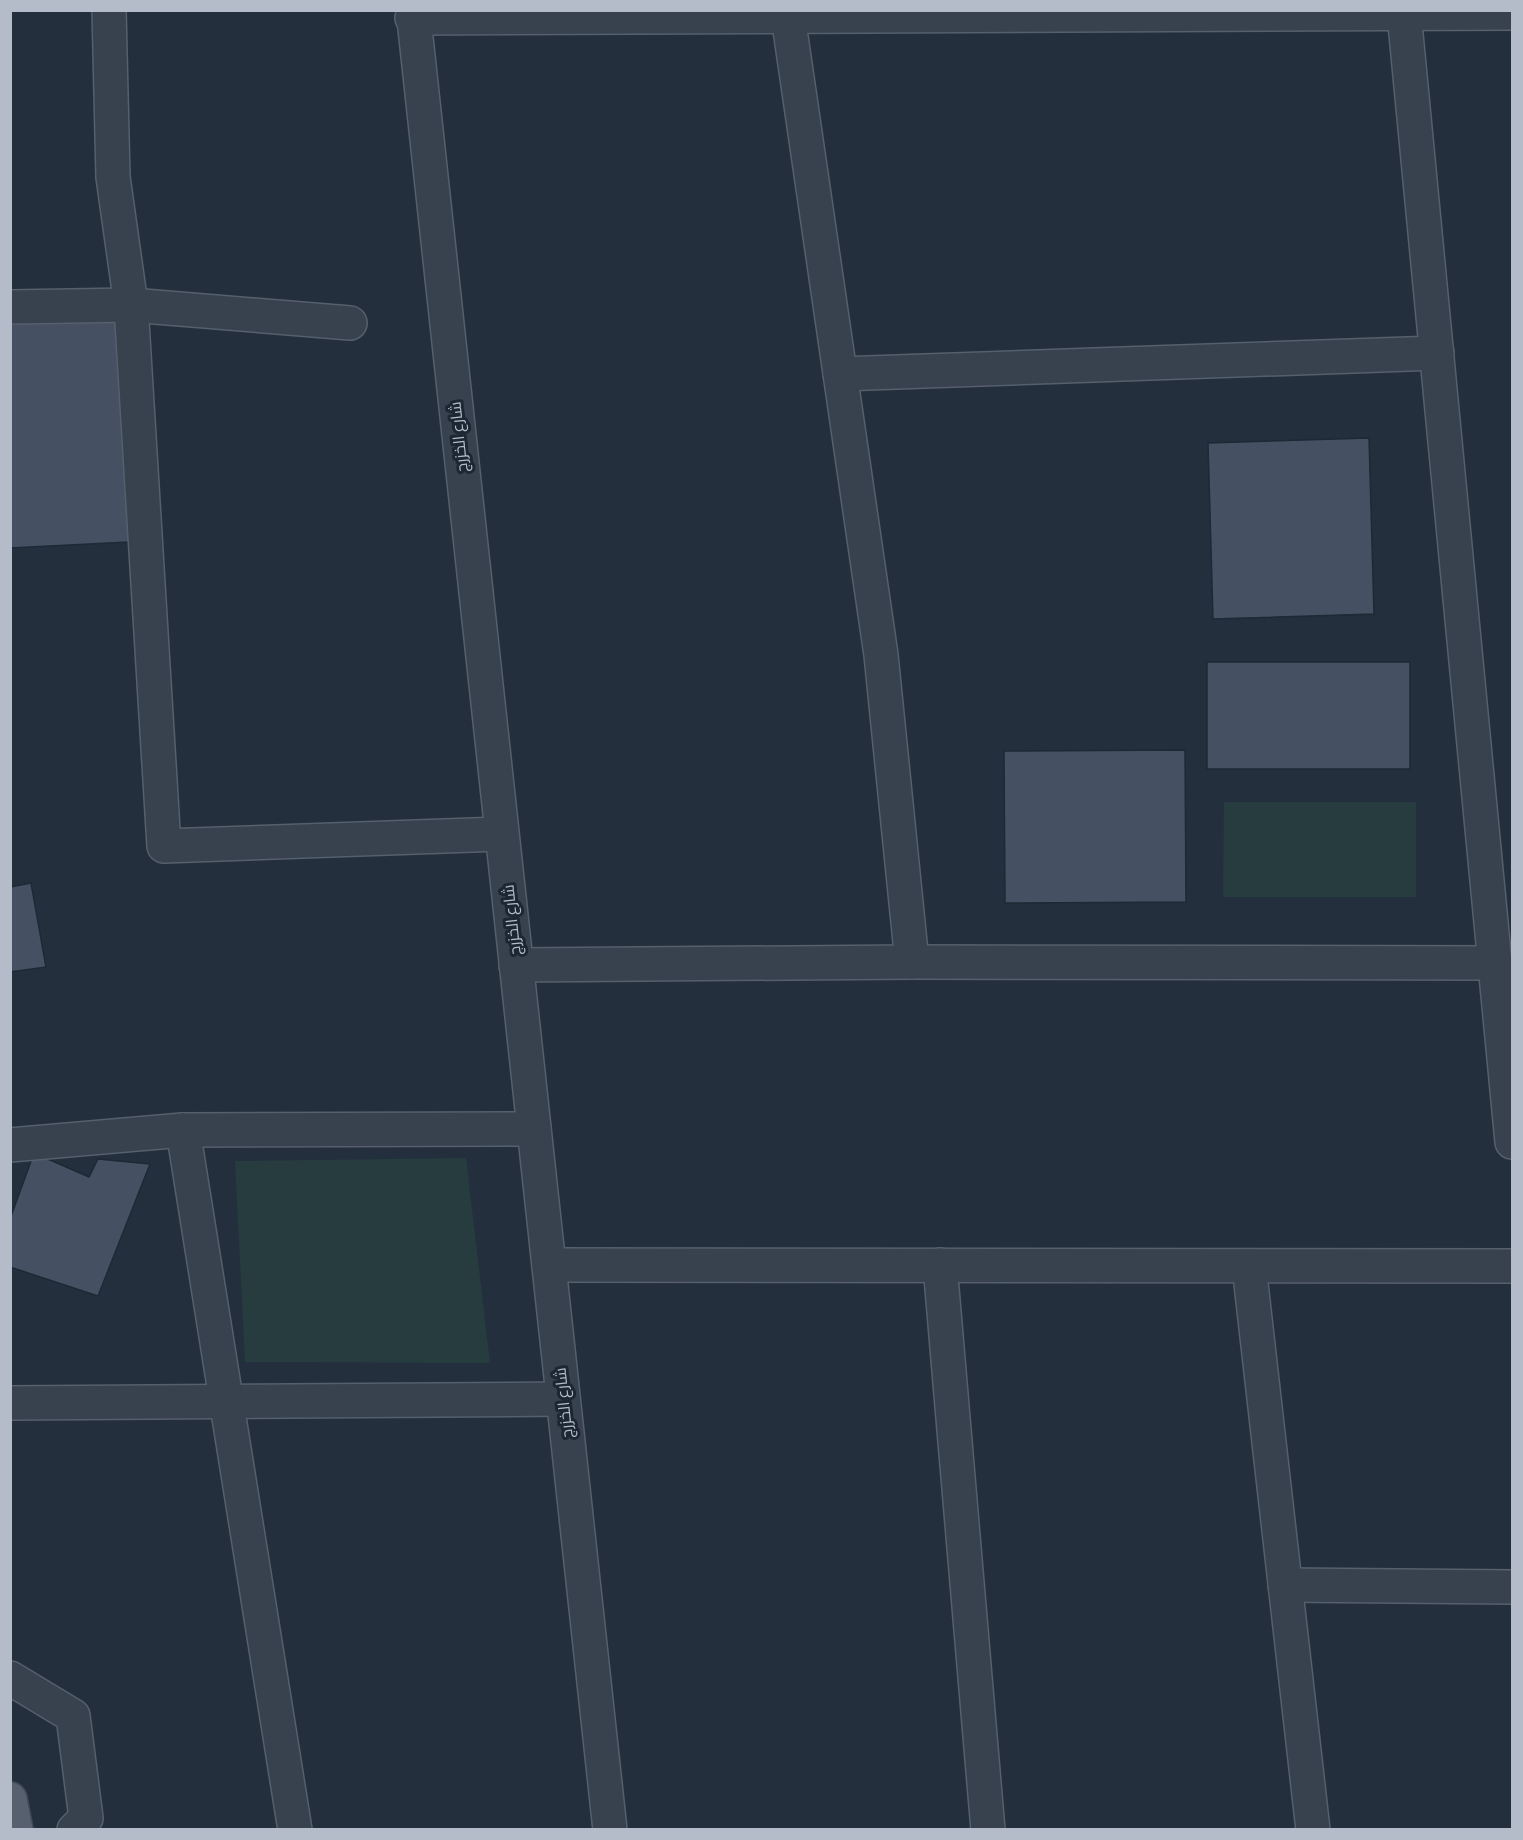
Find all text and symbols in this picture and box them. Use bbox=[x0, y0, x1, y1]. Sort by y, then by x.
street label: شارع الخزرج bbox=[444, 400, 474, 473]
street label: شارع الخزرج bbox=[497, 883, 527, 956]
street label: شارع الخزرج bbox=[549, 1366, 579, 1439]

